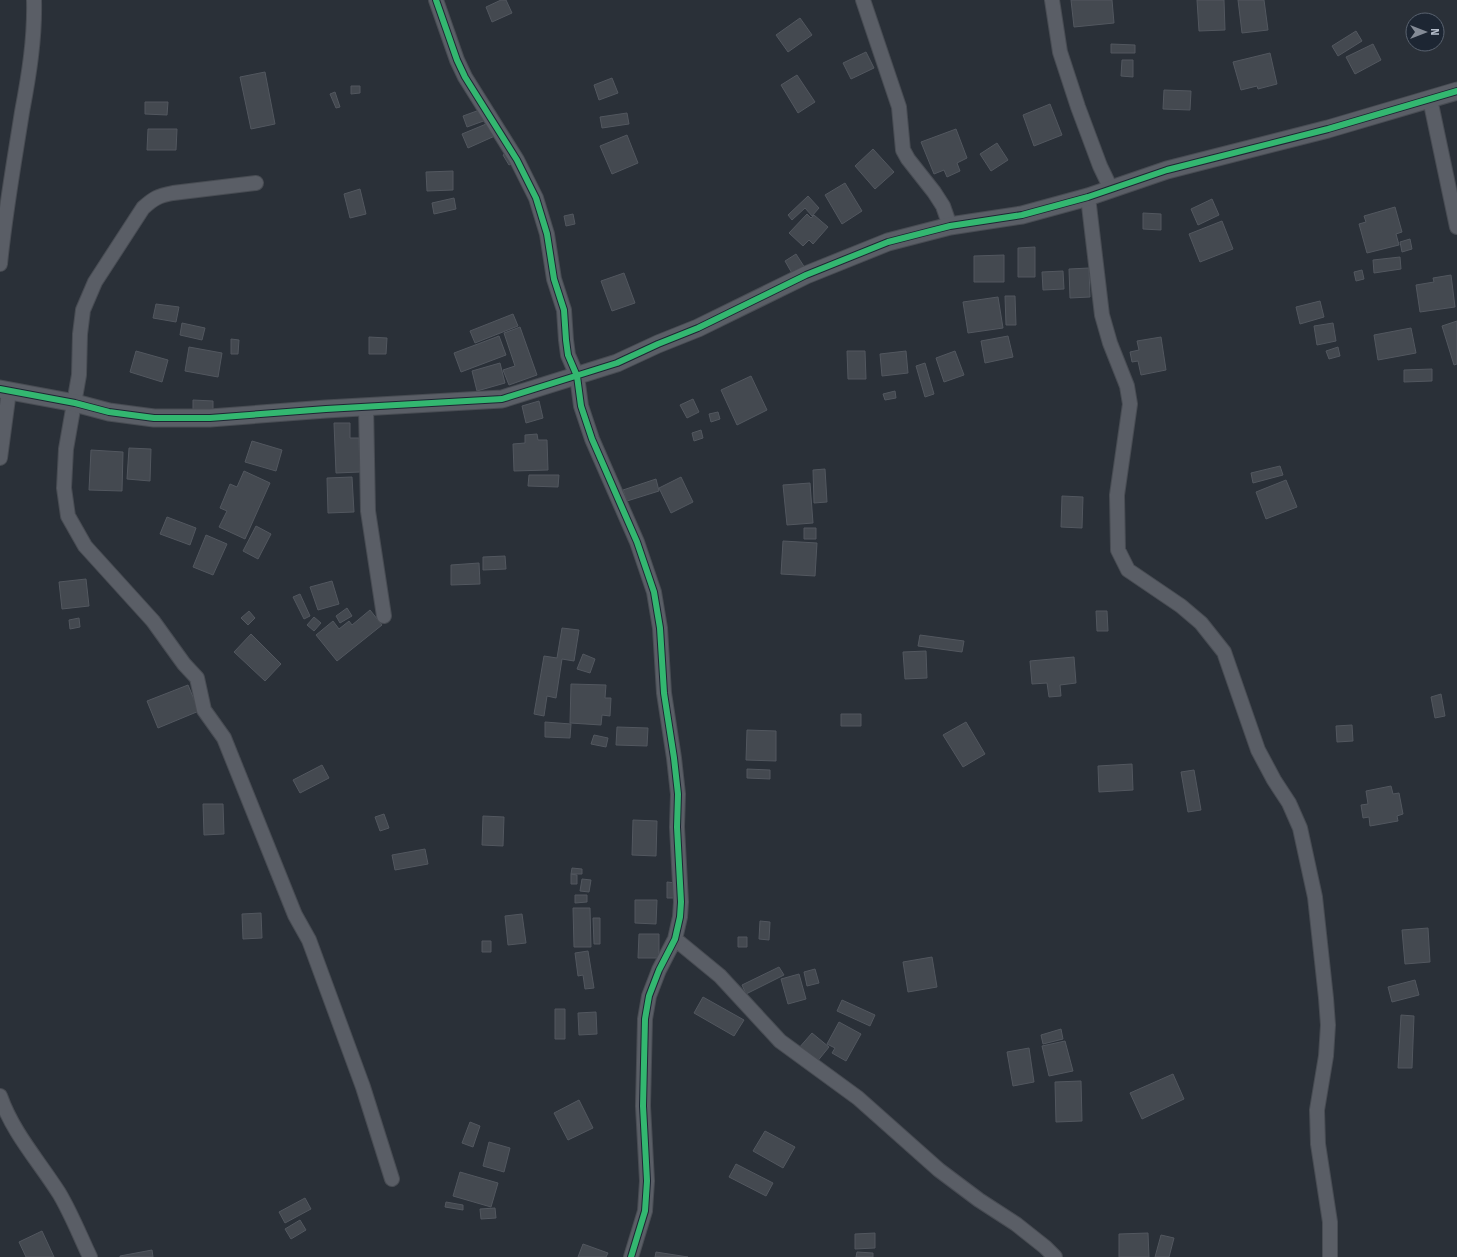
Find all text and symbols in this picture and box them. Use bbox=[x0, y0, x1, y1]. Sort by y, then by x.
north arrow bbox=[1405, 12, 1445, 52]
text: N bbox=[1428, 28, 1441, 36]

